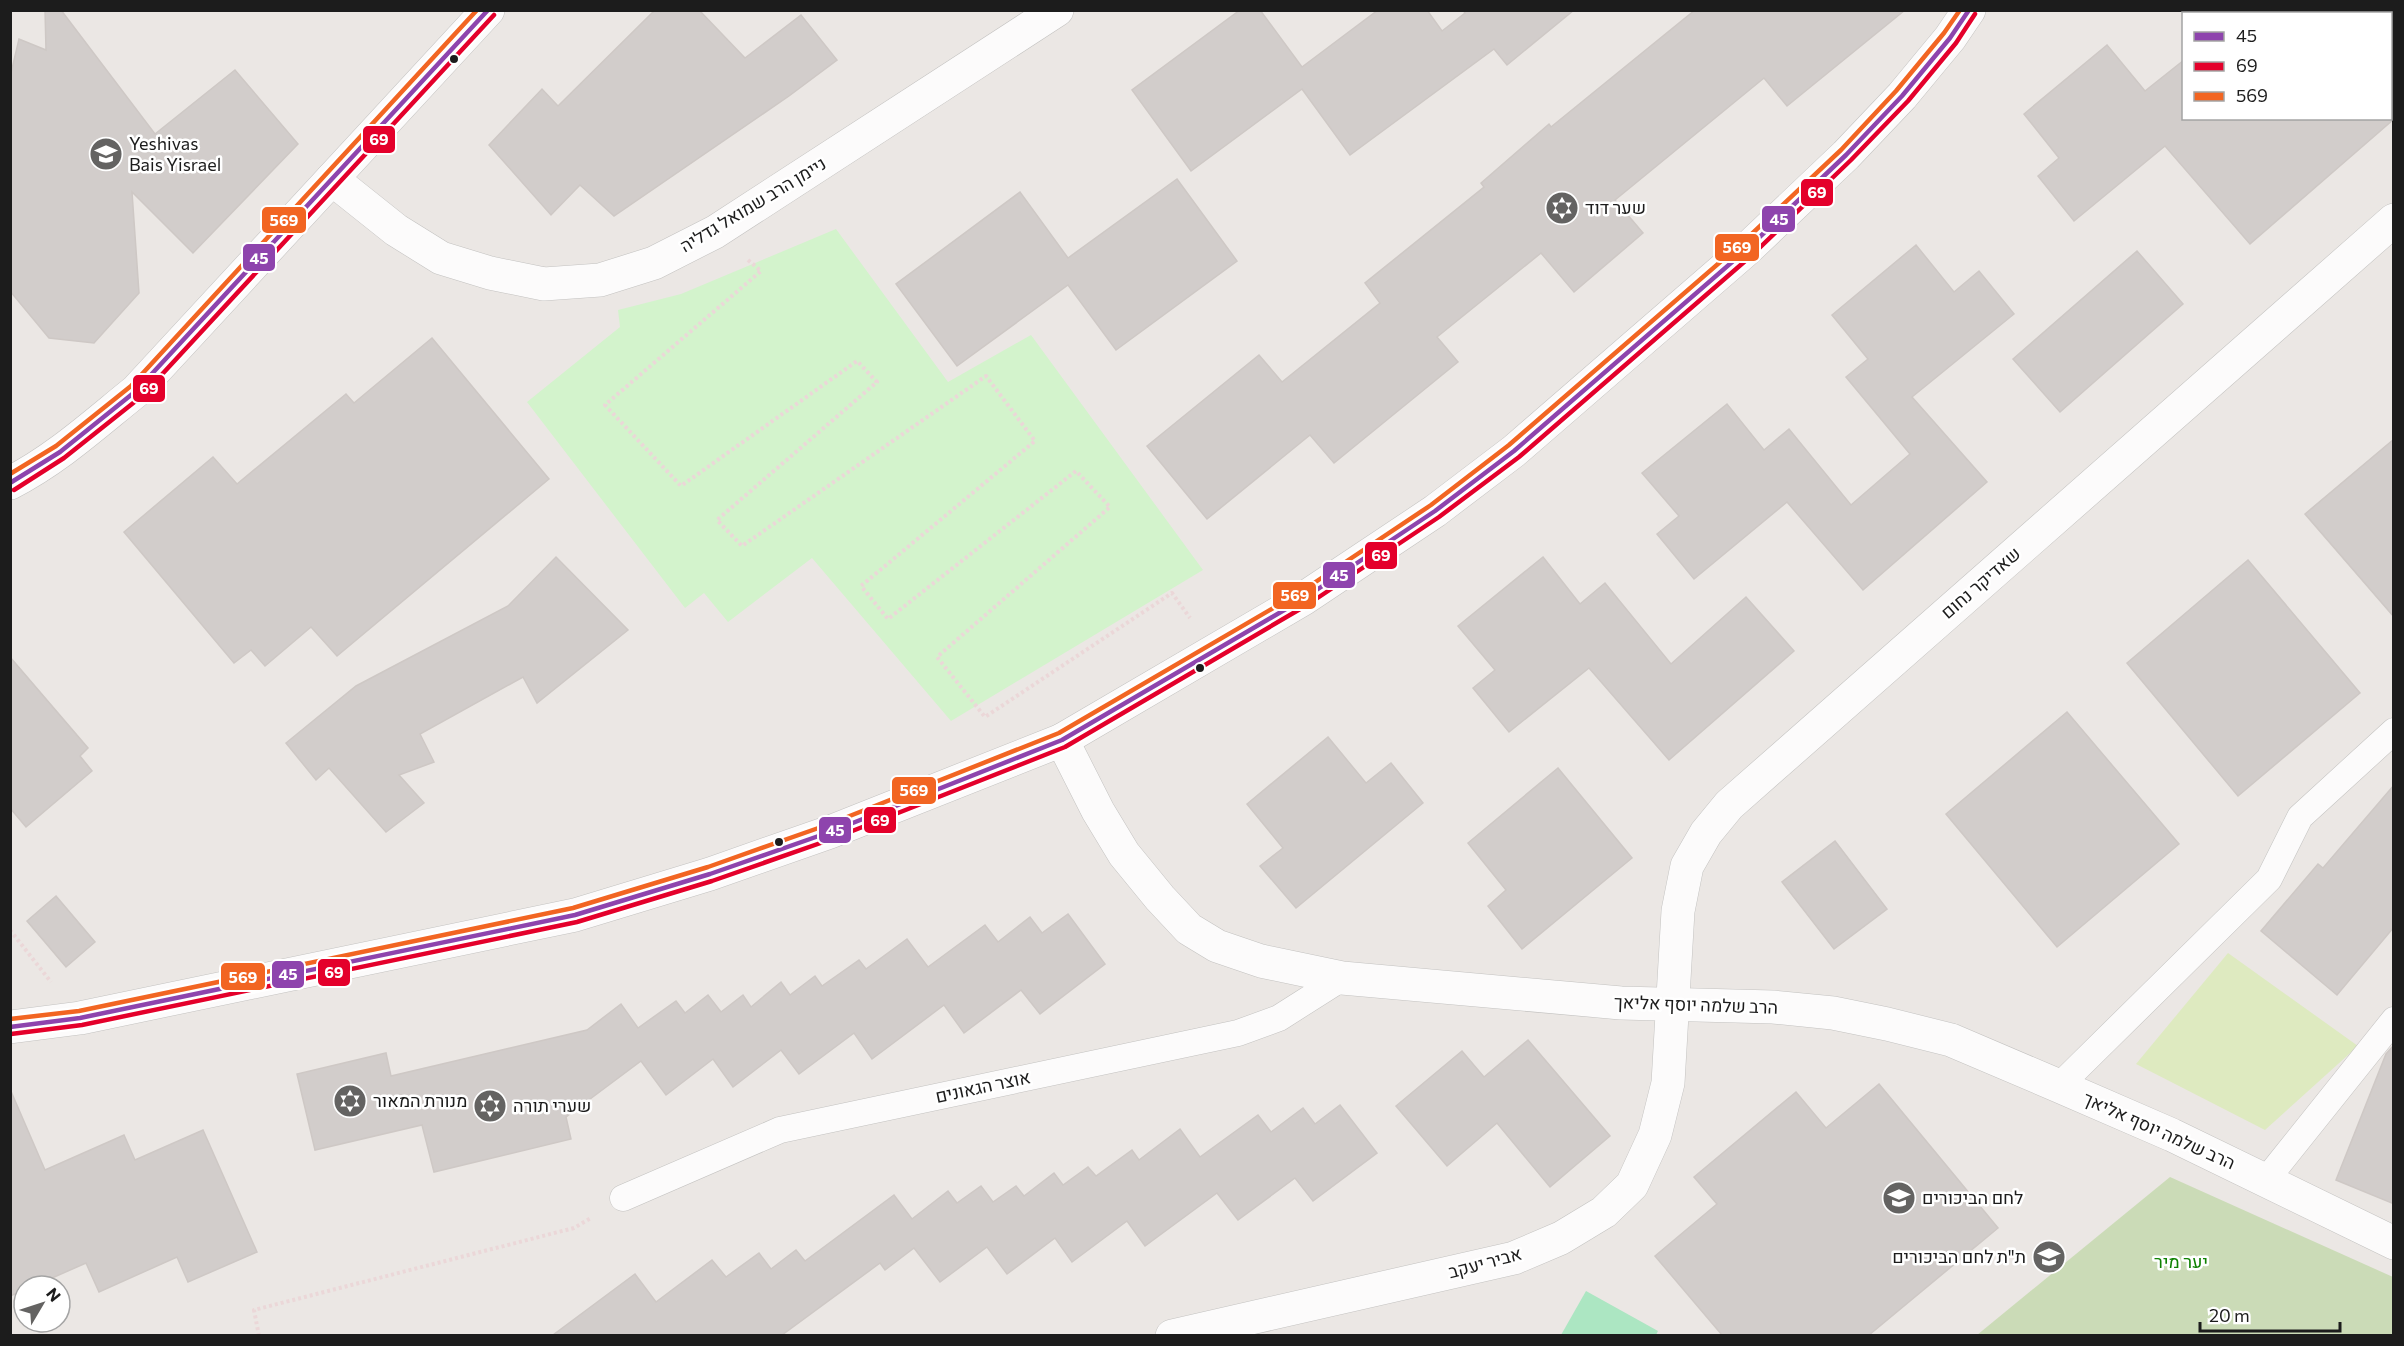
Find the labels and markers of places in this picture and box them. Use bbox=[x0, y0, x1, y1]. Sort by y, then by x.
unlabelled marker bbox=[448, 53, 460, 65]
place label: Yeshivas Bais Yisrael bbox=[129, 132, 221, 175]
school or university icon: Yeshivas Bais Yisrael bbox=[88, 136, 124, 172]
synagogue icon: שער דוד bbox=[1544, 190, 1580, 226]
place label: שער דוד bbox=[1585, 196, 1646, 218]
unlabelled marker bbox=[1194, 662, 1206, 674]
unlabelled marker bbox=[773, 836, 785, 848]
synagogue icon: מנורת המאור bbox=[332, 1083, 368, 1119]
synagogue icon: שערי תורה bbox=[472, 1088, 508, 1124]
place label: מנורת המאור bbox=[373, 1089, 467, 1111]
place label: שערי תורה bbox=[513, 1094, 591, 1116]
school or university icon: לחם הביכורים bbox=[1881, 1180, 1917, 1216]
place label: לחם הביכורים bbox=[1922, 1186, 2023, 1208]
school or university icon: ת"ת לחם הביכורים bbox=[2031, 1239, 2067, 1275]
place label: ת"ת לחם הביכורים bbox=[1892, 1245, 2026, 1267]

